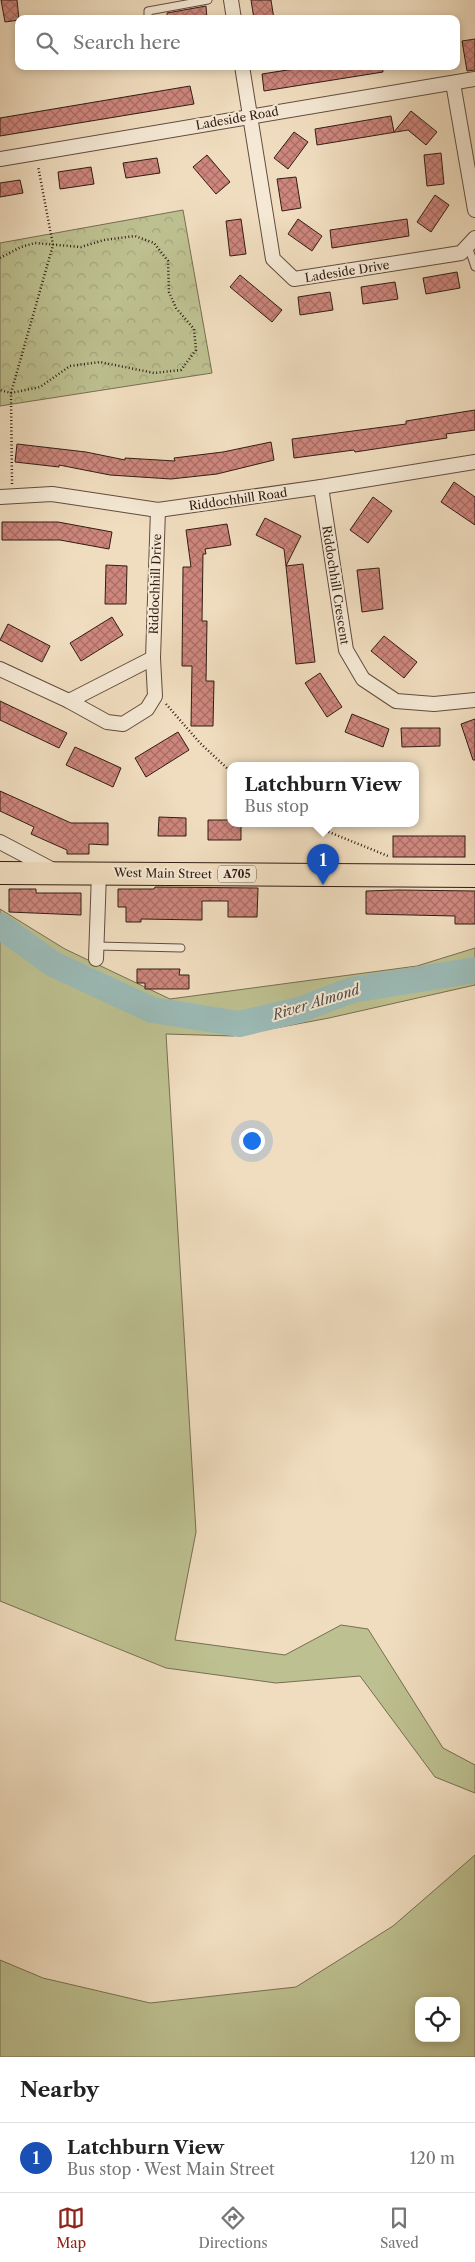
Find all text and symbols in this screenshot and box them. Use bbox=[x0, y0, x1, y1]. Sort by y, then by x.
search box bbox=[15, 15, 460, 70]
icon: search bbox=[33, 29, 61, 57]
text: Search here bbox=[73, 31, 181, 54]
street label: Ladeside Road bbox=[194, 103, 280, 133]
street label: Ladeside Drive bbox=[304, 257, 391, 285]
street label: Riddochhill Road bbox=[188, 485, 289, 513]
street label: Riddochhill Crescent bbox=[319, 524, 353, 646]
street label: Riddochhill Drive bbox=[146, 533, 164, 635]
popup bbox=[227, 762, 419, 827]
text: Latchburn View bbox=[244, 773, 402, 796]
text: Bus stop bbox=[244, 796, 309, 816]
pin: 1 bbox=[307, 844, 339, 885]
street label: West Main Street bbox=[113, 865, 213, 881]
road number: A705 bbox=[218, 866, 256, 882]
water label: River Almond bbox=[269, 980, 363, 1024]
your location bbox=[239, 1128, 265, 1154]
map controls bbox=[415, 1997, 460, 2042]
button: locate bbox=[415, 1997, 460, 2042]
text: Nearby bbox=[20, 2077, 99, 2102]
text: Latchburn View bbox=[67, 2136, 224, 2159]
text: 1 bbox=[32, 2148, 40, 2168]
text: 120 m bbox=[410, 2148, 455, 2168]
text: Bus stop · West Main Street bbox=[67, 2159, 275, 2179]
tab: Map bbox=[56, 2204, 86, 2252]
tab: Directions bbox=[198, 2204, 268, 2252]
tab: Saved bbox=[380, 2204, 419, 2252]

